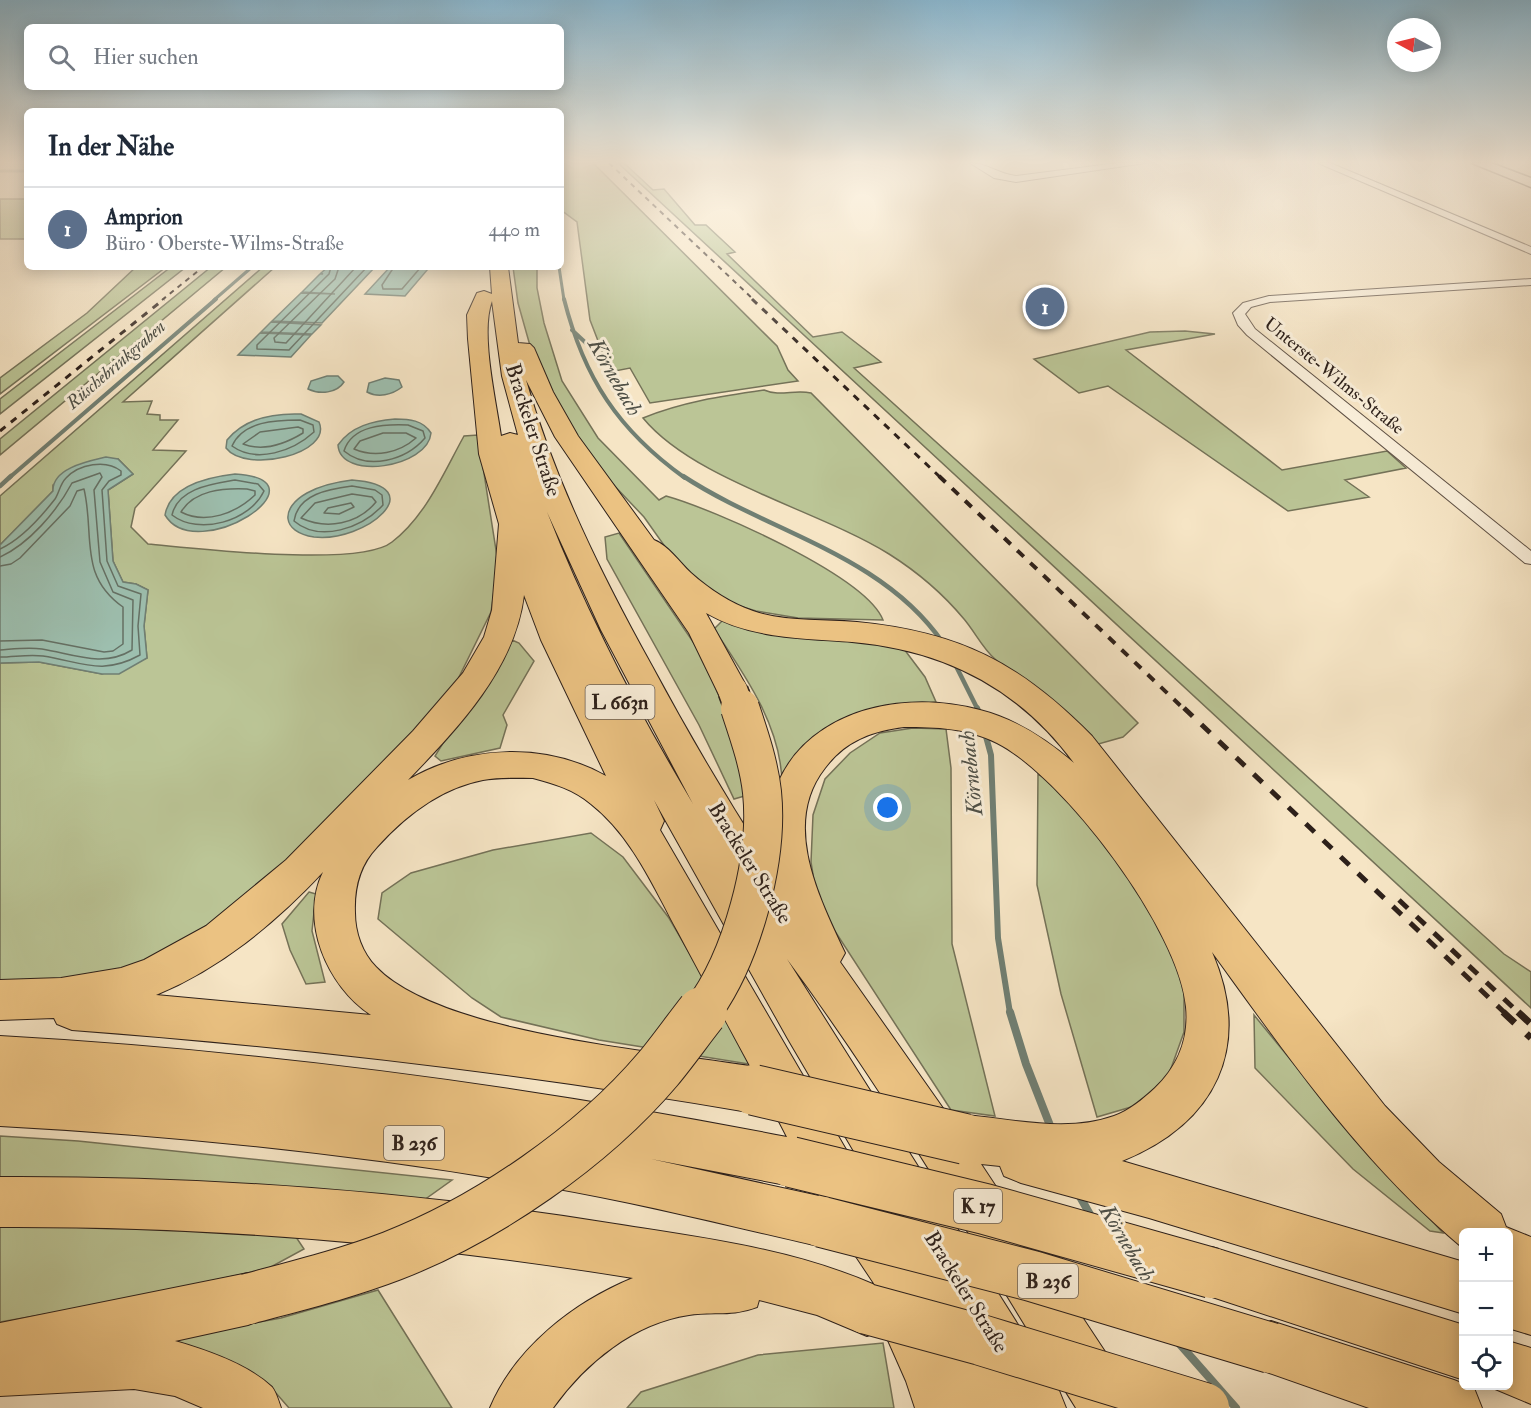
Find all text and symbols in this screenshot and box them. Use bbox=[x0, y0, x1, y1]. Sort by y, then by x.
north arrow bbox=[1387, 18, 1441, 72]
search box bbox=[24, 24, 564, 90]
icon: search bbox=[45, 41, 78, 74]
text: Hier suchen bbox=[93, 43, 199, 71]
text: In der Nähe bbox=[48, 131, 174, 163]
text: Amprion bbox=[105, 203, 183, 231]
text: 1 bbox=[64, 217, 71, 242]
text: 440 m bbox=[488, 217, 540, 242]
text: Büro · Oberste-Wilms-Straße bbox=[105, 231, 344, 256]
pin: 1 bbox=[1026, 284, 1064, 330]
street label: Unterste-Wilms-Straße bbox=[1259, 312, 1409, 440]
water label: Rüschebrinkgraben bbox=[61, 316, 170, 415]
water label: Körnebach bbox=[581, 332, 649, 421]
street label: Brackeler Straße bbox=[499, 360, 567, 500]
road number: L 663n bbox=[586, 685, 654, 719]
water label: Körnebach bbox=[953, 729, 989, 818]
your location bbox=[873, 793, 902, 822]
street label: Brackeler Straße bbox=[702, 797, 798, 929]
road number: B 236 bbox=[384, 1126, 444, 1160]
road number: K 17 bbox=[954, 1189, 1002, 1223]
water label: Körnebach bbox=[1092, 1198, 1161, 1287]
street label: Brackeler Straße bbox=[918, 1226, 1014, 1358]
map controls bbox=[1459, 1228, 1513, 1390]
button: + bbox=[1459, 1228, 1513, 1282]
road number: B 236 bbox=[1018, 1264, 1078, 1298]
button: − bbox=[1459, 1282, 1513, 1336]
button: locate bbox=[1459, 1336, 1513, 1390]

